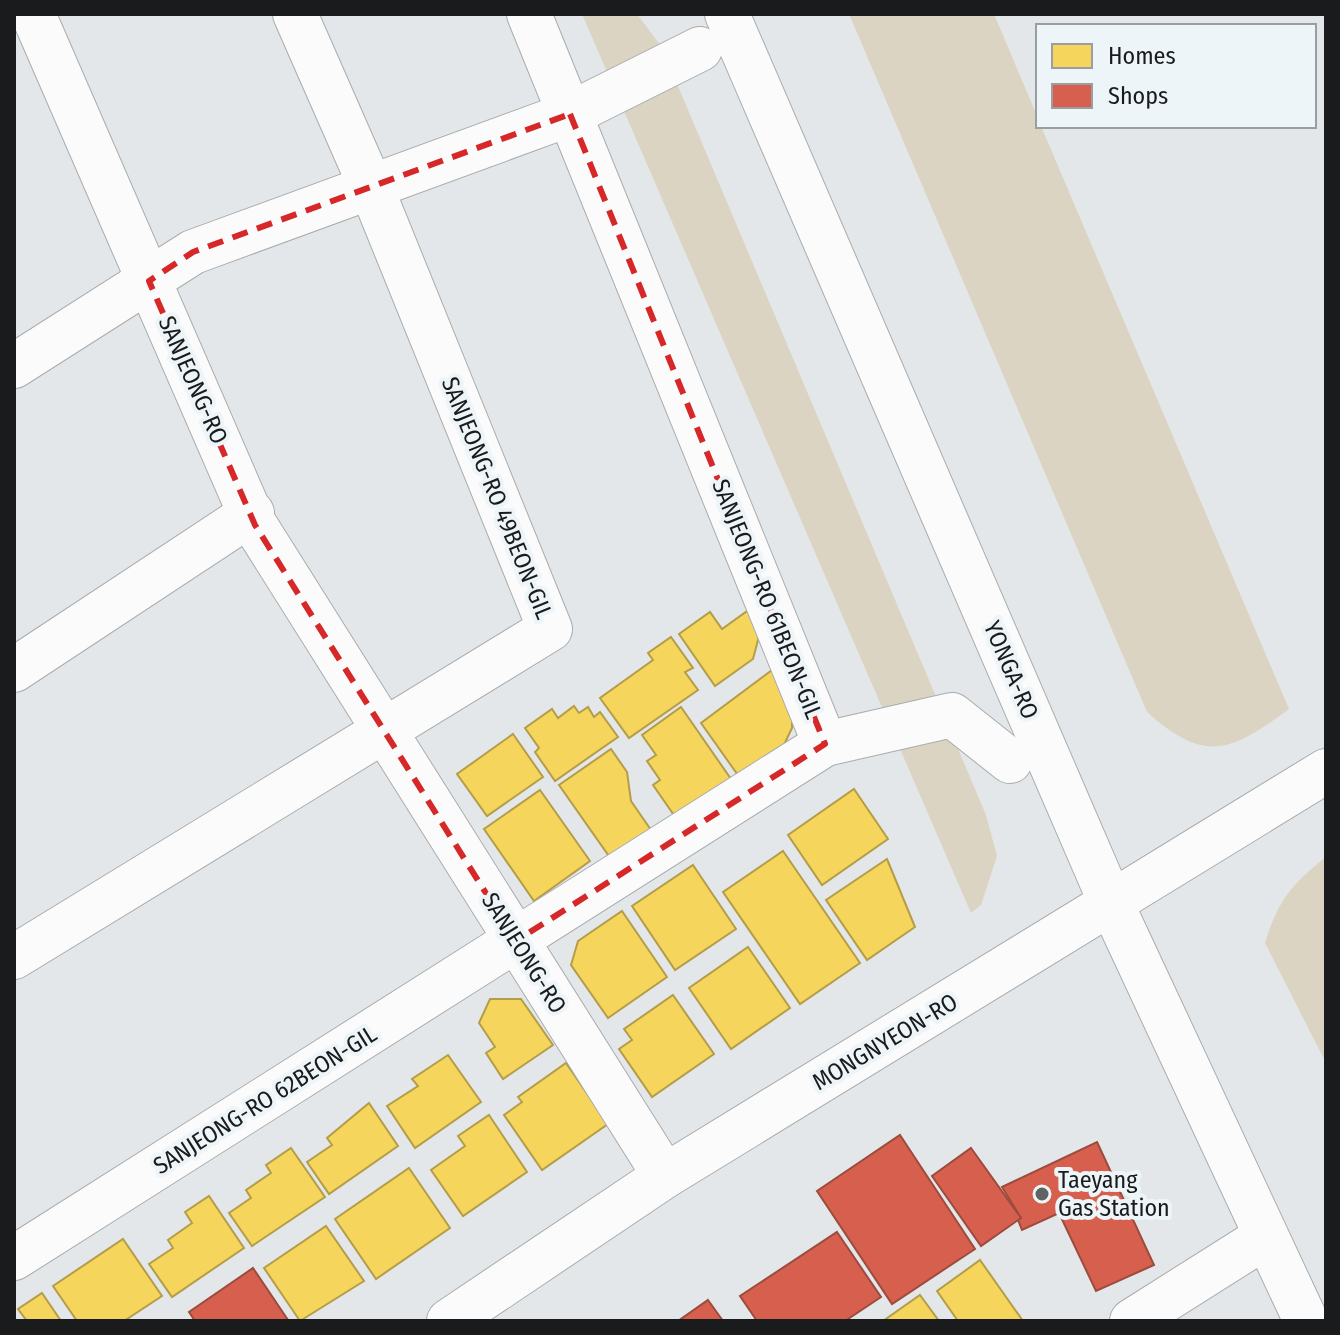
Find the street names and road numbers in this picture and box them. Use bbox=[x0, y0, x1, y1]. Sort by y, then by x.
street label: SANJEONG-RO bbox=[152, 312, 234, 448]
street label: SANJEONG-RO 49BEON-GIL bbox=[436, 373, 559, 623]
street label: SANJEONG-RO 61BEON-GIL bbox=[706, 475, 828, 723]
street label: YONGA-RO bbox=[978, 617, 1044, 723]
street label: SANJEONG-RO bbox=[476, 888, 572, 1018]
street label: MONGNYEON-RO bbox=[807, 988, 963, 1096]
street label: SANJEONG-RO 62BEON-GIL bbox=[148, 1020, 382, 1180]

